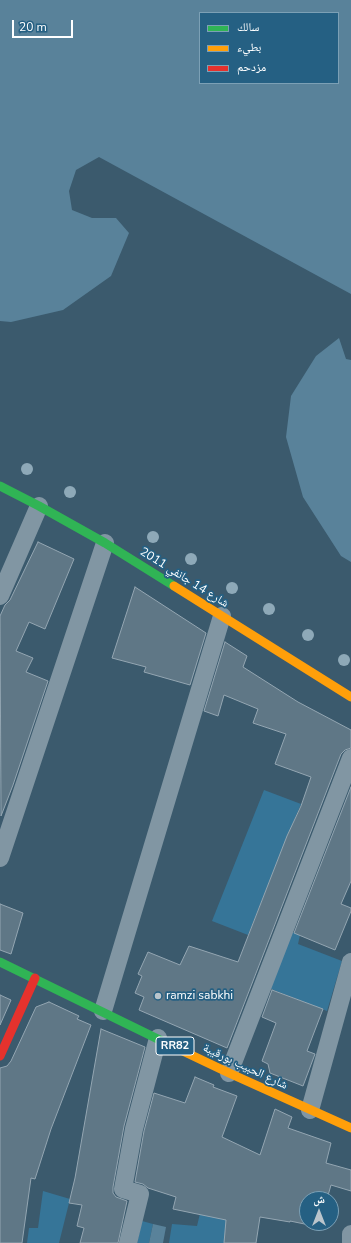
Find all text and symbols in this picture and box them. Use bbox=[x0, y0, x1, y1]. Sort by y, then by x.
scale bar bbox=[14, 12, 75, 38]
legend bbox=[199, 12, 339, 84]
text: 20 m bbox=[19, 19, 47, 35]
text: سالك bbox=[237, 19, 259, 35]
text: بطيء bbox=[237, 39, 261, 55]
text: مزدحم bbox=[237, 59, 266, 75]
street label: شارع 14 جانفي 2011 bbox=[137, 545, 231, 611]
place label: ramzi sabkhi bbox=[166, 989, 233, 1003]
marker: ramzi sabkhi bbox=[153, 991, 163, 1001]
road number: RR82 bbox=[156, 1037, 194, 1055]
street label: شارع الحبيب بورقيبة bbox=[200, 1041, 290, 1093]
north arrow bbox=[299, 1191, 339, 1231]
text: ش bbox=[313, 1192, 325, 1207]

